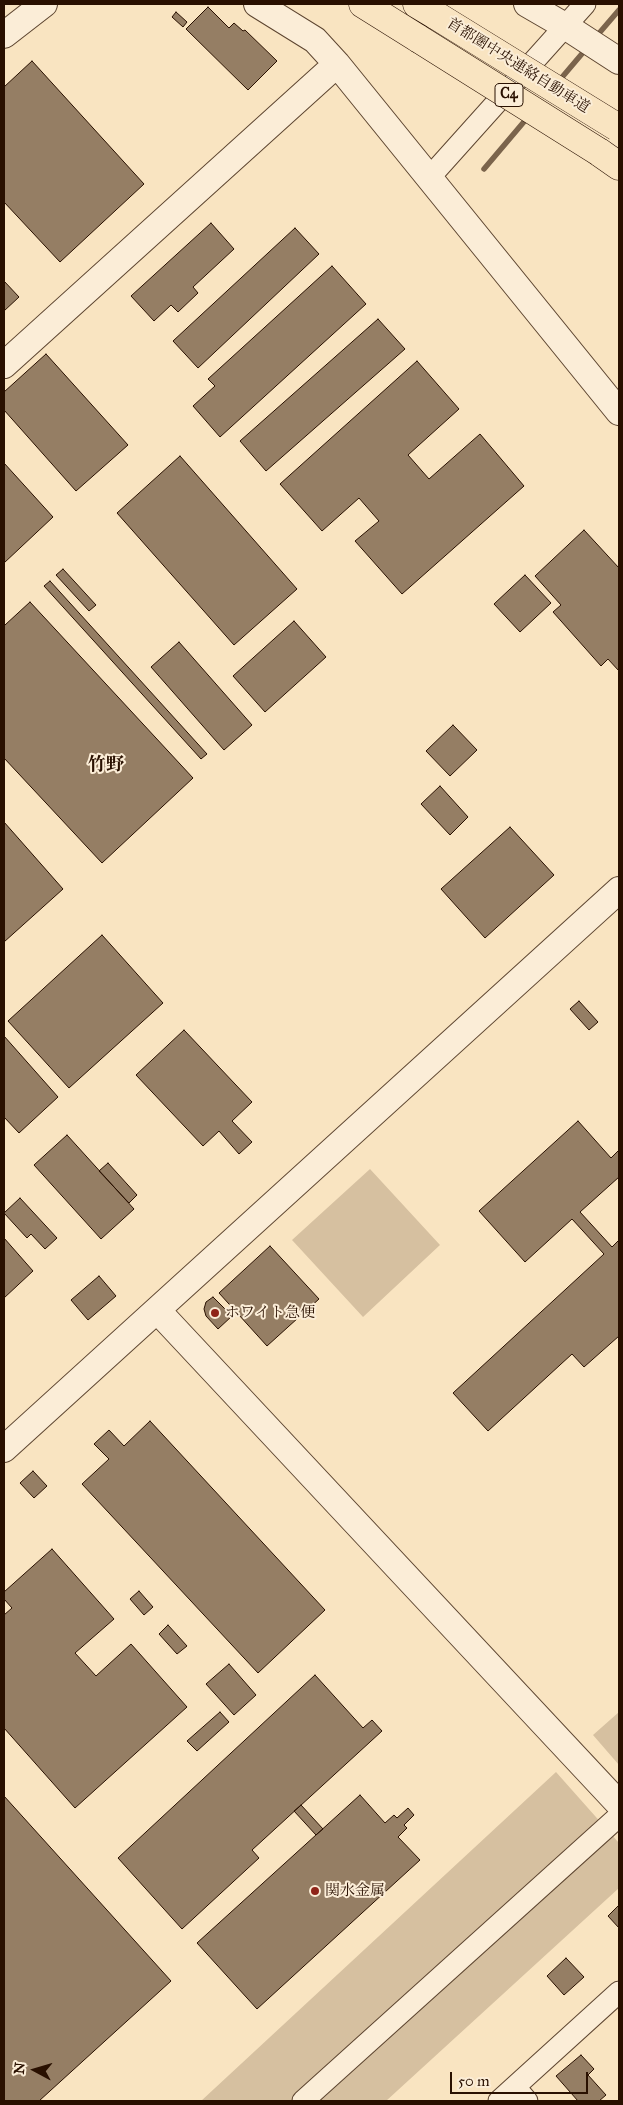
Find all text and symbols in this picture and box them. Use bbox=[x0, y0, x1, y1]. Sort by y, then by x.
street label: 首都圏中央連絡自動車道 bbox=[443, 15, 593, 117]
road number: C4 bbox=[495, 84, 523, 106]
district label: 竹野 bbox=[88, 755, 124, 777]
place label: ホワイト急便 bbox=[225, 1304, 315, 1322]
marker: ホワイト急便 bbox=[209, 1307, 221, 1319]
place label: 関水金属 bbox=[325, 1882, 385, 1900]
marker: 関水金属 bbox=[309, 1885, 321, 1897]
north arrow bbox=[10, 2045, 60, 2095]
text: N bbox=[11, 2062, 29, 2075]
scale bar bbox=[453, 2062, 590, 2094]
text: 50 m bbox=[458, 2072, 490, 2090]

